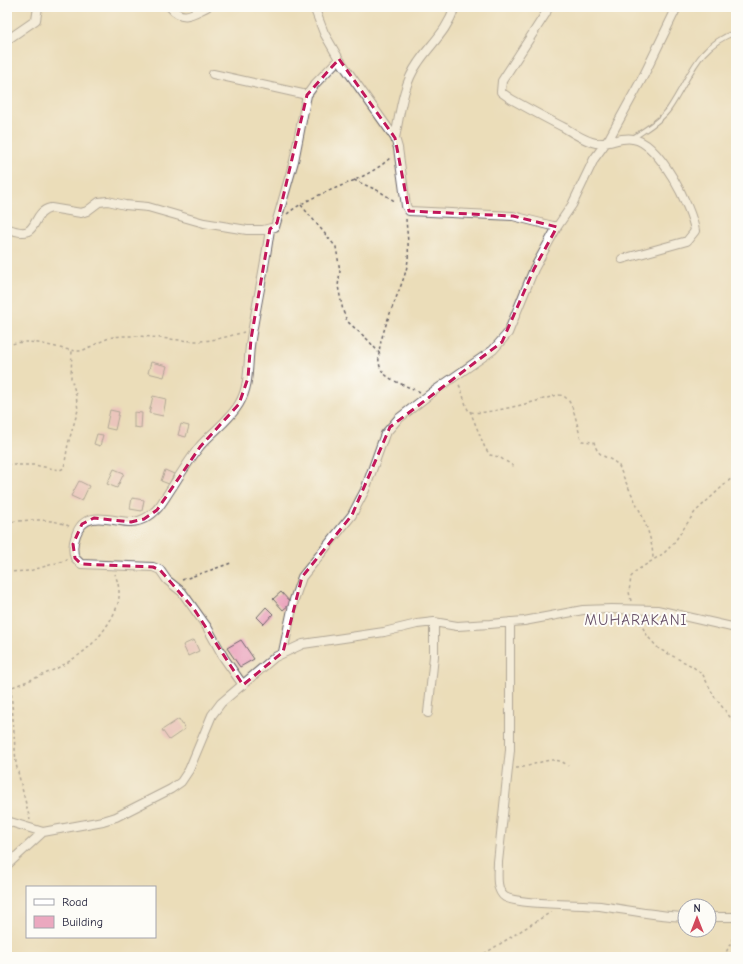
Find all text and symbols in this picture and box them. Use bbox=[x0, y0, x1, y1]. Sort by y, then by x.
district label: MUHARAKANI bbox=[585, 611, 687, 629]
legend bbox=[26, 886, 156, 938]
text: Road bbox=[62, 895, 88, 909]
north arrow bbox=[677, 898, 717, 938]
text: N bbox=[693, 902, 701, 915]
text: Building bbox=[62, 915, 103, 929]

